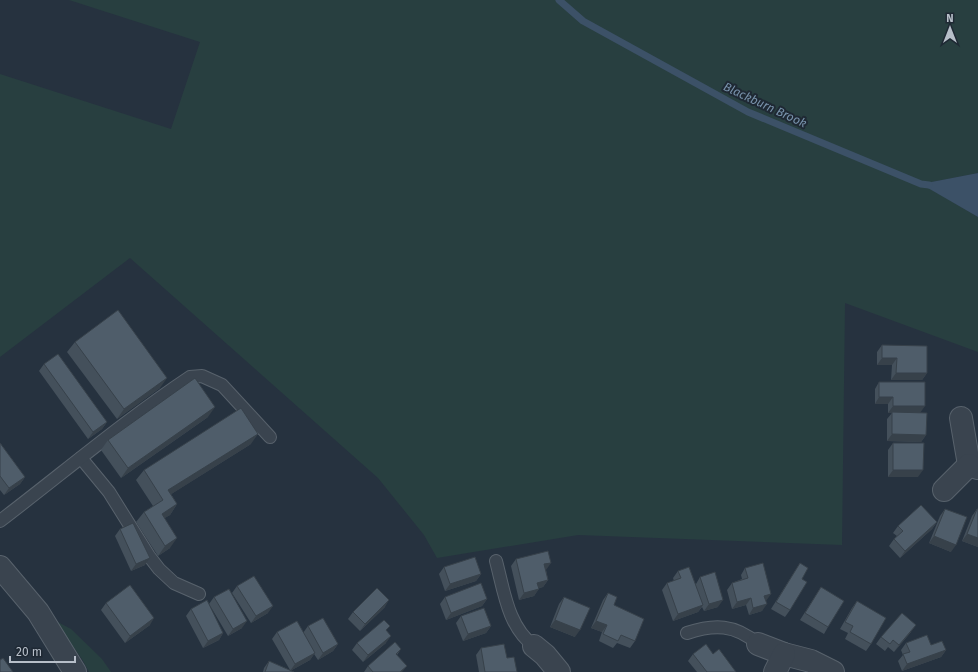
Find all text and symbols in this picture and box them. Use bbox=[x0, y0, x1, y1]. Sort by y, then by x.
north arrow bbox=[930, 8, 970, 48]
text: N bbox=[946, 12, 954, 25]
water label: Blackburn Brook bbox=[721, 80, 809, 131]
scale bar bbox=[10, 638, 75, 664]
text: 20 m bbox=[16, 645, 42, 659]

